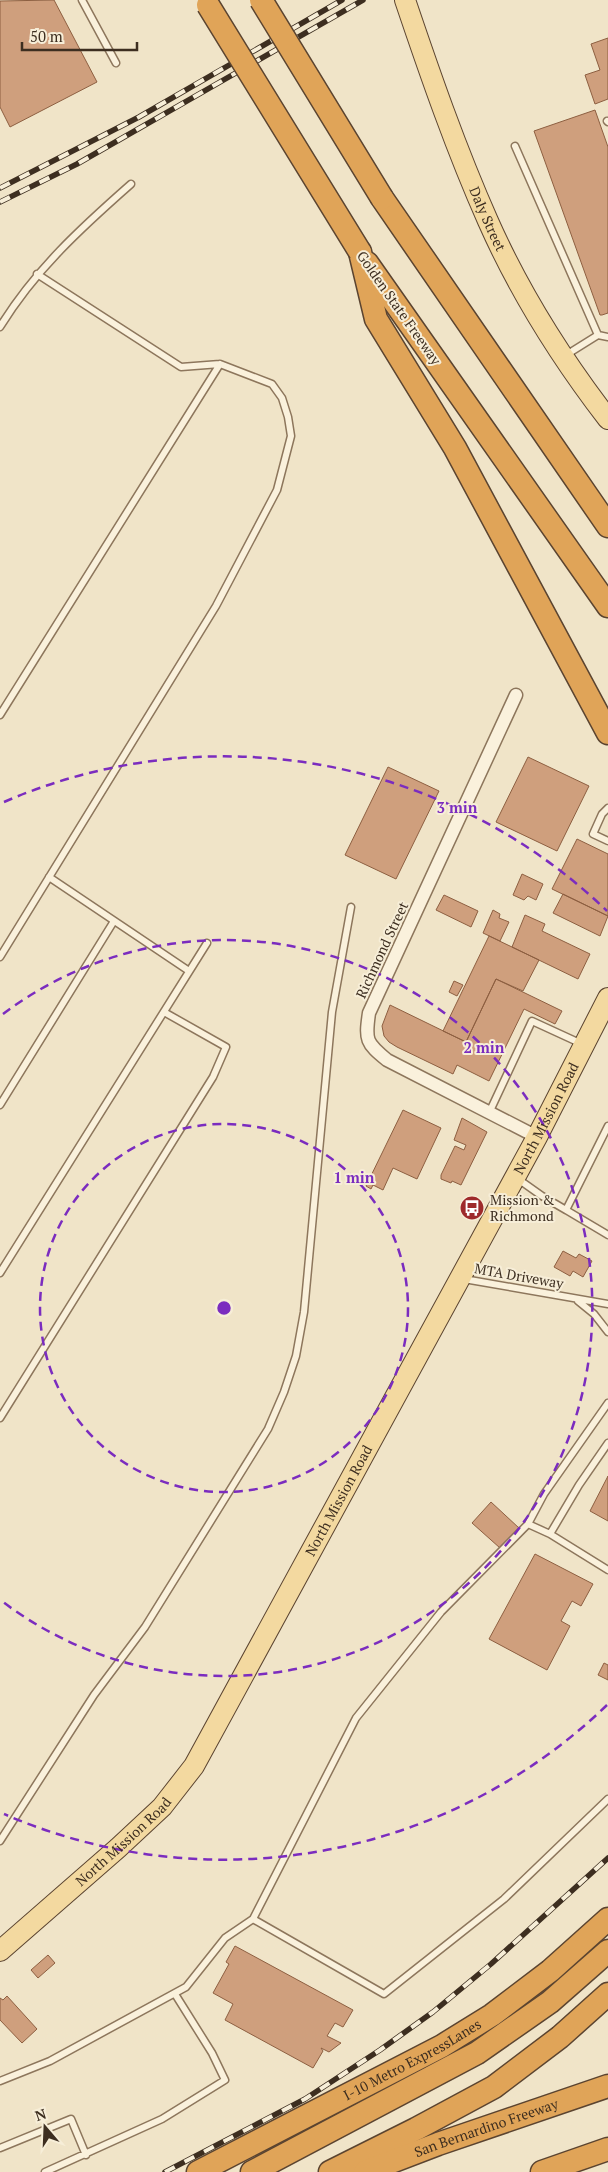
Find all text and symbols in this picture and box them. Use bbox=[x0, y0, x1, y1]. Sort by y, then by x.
scale bar bbox=[22, 20, 138, 52]
text: 50 m bbox=[30, 26, 63, 46]
street label: Daly Street bbox=[465, 183, 511, 255]
street label: Golden State Freeway bbox=[353, 247, 446, 369]
text: 3 min bbox=[436, 797, 478, 817]
street label: Richmond Street bbox=[351, 898, 413, 1001]
text: 2 min bbox=[463, 1037, 505, 1057]
street label: North Mission Road bbox=[509, 1059, 583, 1177]
text: 1 min bbox=[333, 1167, 375, 1187]
place label: Mission & Richmond bbox=[490, 1190, 554, 1225]
bus stop icon: Mission & Richmond bbox=[459, 1195, 485, 1221]
street label: MTA Driveway bbox=[473, 1258, 566, 1293]
centre of rings bbox=[215, 1299, 233, 1317]
street label: North Mission Road bbox=[300, 1441, 376, 1559]
street label: North Mission Road bbox=[71, 1793, 175, 1890]
street label: I-10 Metro ExpressLanes bbox=[340, 2014, 485, 2104]
street label: San Bernardino Freeway bbox=[411, 2093, 561, 2161]
north arrow bbox=[20, 2102, 70, 2152]
text: N bbox=[32, 2103, 49, 2125]

